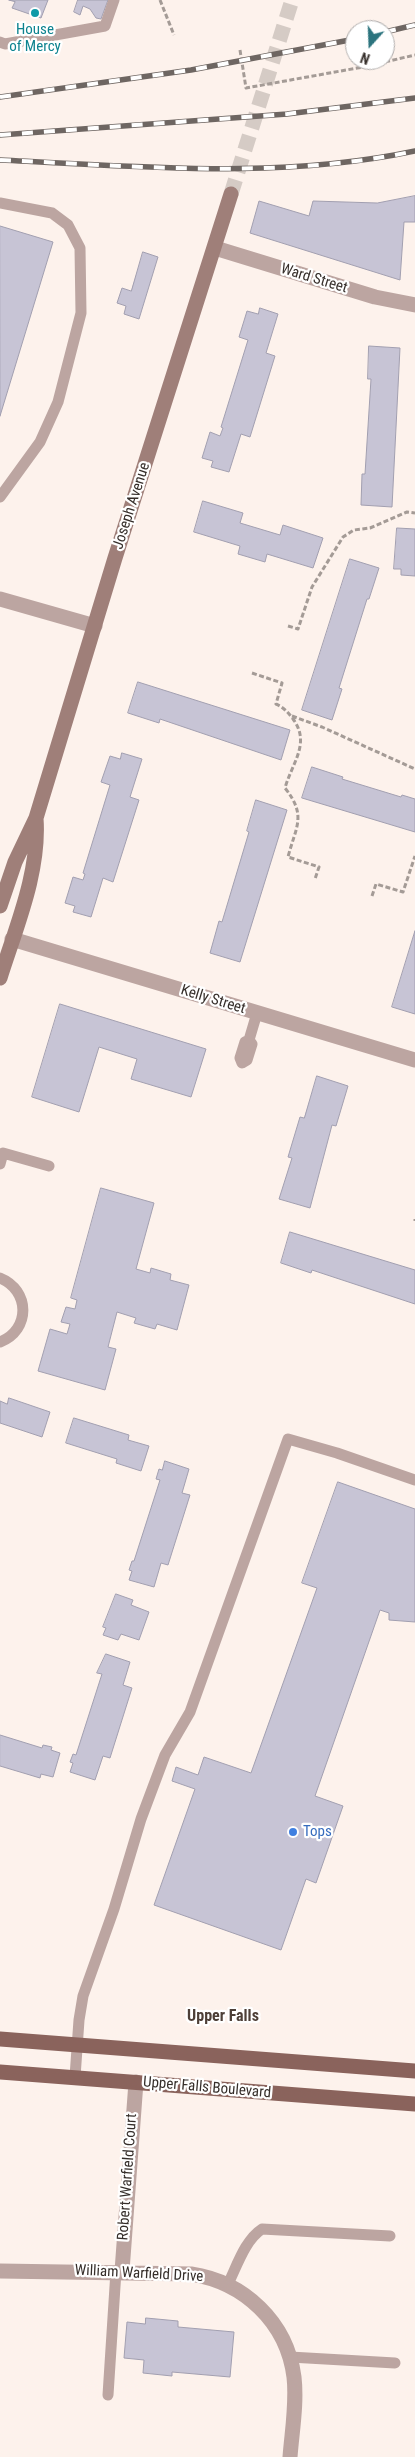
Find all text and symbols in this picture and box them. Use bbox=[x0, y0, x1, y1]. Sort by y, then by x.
marker: House of Mercy bbox=[29, 7, 41, 19]
north arrow bbox=[345, 20, 395, 70]
place label: House of Mercy bbox=[9, 21, 61, 56]
text: N bbox=[358, 49, 372, 67]
street label: Ward Street bbox=[278, 260, 350, 298]
street label: Joseph Avenue bbox=[110, 460, 154, 552]
street label: Kelly Street bbox=[178, 982, 248, 1018]
place label: Tops bbox=[303, 1823, 332, 1841]
marker: Tops bbox=[287, 1826, 299, 1838]
district label: Upper Falls bbox=[187, 2007, 259, 2027]
street label: Upper Falls Boulevard bbox=[142, 2073, 272, 2103]
street label: Robert Warfield Court bbox=[115, 2113, 141, 2241]
street label: William Warfield Drive bbox=[74, 2262, 204, 2286]

